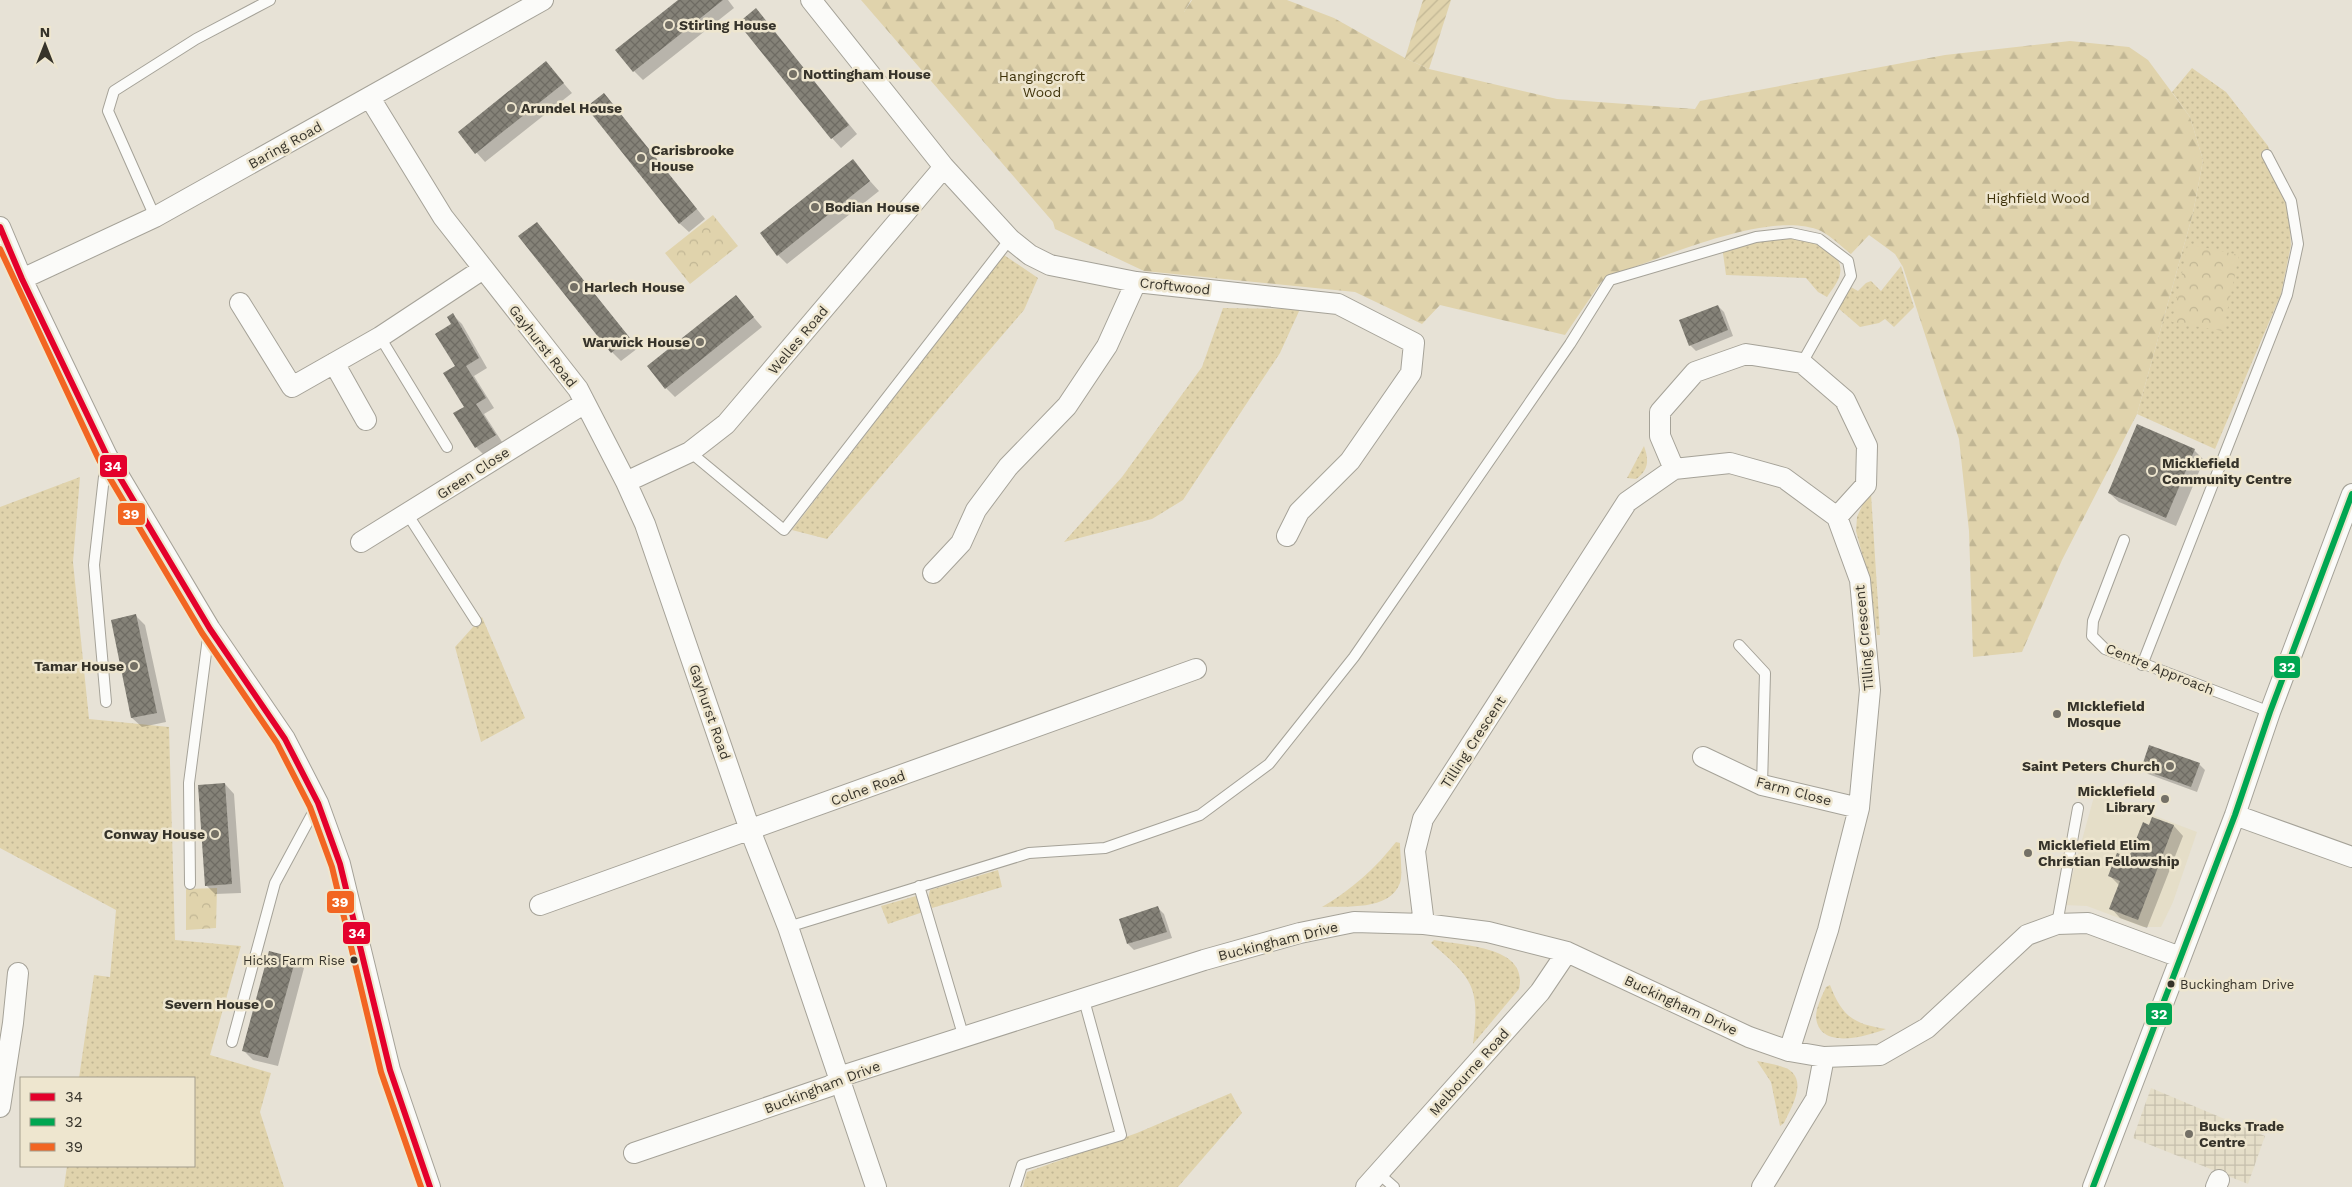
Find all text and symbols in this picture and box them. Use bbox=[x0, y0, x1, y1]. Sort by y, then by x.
place label: Stirling House bbox=[679, 17, 776, 33]
marker: Stirling House bbox=[663, 19, 675, 31]
north arrow bbox=[20, 20, 70, 70]
text: N bbox=[40, 24, 50, 40]
place label: Nottingham House bbox=[803, 66, 931, 82]
marker: Nottingham House bbox=[787, 68, 799, 80]
park label: Hangingcroft Wood bbox=[999, 68, 1085, 100]
place label: Arundel House bbox=[521, 100, 622, 116]
marker: Arundel House bbox=[505, 102, 517, 114]
street label: Baring Road bbox=[245, 118, 325, 172]
place label: Carisbrooke House bbox=[651, 142, 734, 174]
marker: Carisbrooke House bbox=[635, 152, 647, 164]
park label: Highfield Wood bbox=[1986, 190, 2090, 206]
place label: Bodian House bbox=[825, 199, 920, 215]
marker: Bodian House bbox=[809, 201, 821, 213]
street label: Croftwood bbox=[1139, 274, 1211, 298]
place label: Harlech House bbox=[584, 279, 685, 295]
marker: Harlech House bbox=[568, 281, 580, 293]
street label: Gayhurst Road bbox=[506, 302, 580, 390]
street label: Welles Road bbox=[765, 303, 831, 377]
place label: Warwick House bbox=[582, 334, 690, 350]
marker: Warwick House bbox=[694, 336, 706, 348]
street label: Green Close bbox=[434, 444, 512, 502]
line badge: 34 bbox=[99, 454, 128, 478]
place label: Micklefield Community Centre bbox=[2162, 455, 2292, 487]
text: 34 bbox=[104, 458, 122, 474]
marker: Micklefield Community Centre bbox=[2146, 465, 2158, 477]
line badge: 39 bbox=[117, 502, 146, 526]
text: 39 bbox=[123, 506, 139, 522]
street label: Tilling Crescent bbox=[1851, 584, 1877, 692]
street label: Centre Approach bbox=[2104, 640, 2216, 698]
line badge: 32 bbox=[2273, 655, 2301, 679]
place label: Tamar House bbox=[34, 658, 124, 674]
text: 32 bbox=[2279, 659, 2295, 675]
marker: Tamar House bbox=[128, 660, 140, 672]
street label: Gayhurst Road bbox=[686, 662, 734, 762]
street label: Tilling Crescent bbox=[1437, 693, 1509, 791]
place label: MIcklefield Mosque bbox=[2067, 698, 2145, 730]
marker: MIcklefield Mosque bbox=[2051, 708, 2063, 720]
place label: Saint Peters Church bbox=[2022, 758, 2160, 774]
marker: Saint Peters Church bbox=[2164, 760, 2176, 772]
street label: Colne Road bbox=[829, 767, 907, 809]
street label: Farm Close bbox=[1755, 773, 1833, 809]
place label: Micklefield Library bbox=[2078, 783, 2155, 815]
marker: Micklefield Library bbox=[2159, 793, 2171, 805]
place label: Conway House bbox=[104, 826, 205, 842]
marker: Conway House bbox=[209, 828, 221, 840]
place label: Micklefield Elim Christian Fellowship bbox=[2038, 837, 2180, 869]
marker: Micklefield Elim Christian Fellowship bbox=[2022, 847, 2034, 859]
line badge: 39 bbox=[326, 890, 355, 914]
text: 39 bbox=[332, 894, 348, 910]
street label: Buckingham Drive bbox=[1216, 918, 1340, 964]
line badge: 34 bbox=[342, 921, 371, 945]
text: 34 bbox=[348, 925, 366, 941]
place label: Hicks Farm Rise bbox=[243, 953, 345, 968]
marker: Hicks Farm Rise bbox=[349, 955, 359, 965]
street label: Buckingham Drive bbox=[1622, 972, 1740, 1038]
place label: Buckingham Drive bbox=[2180, 977, 2294, 992]
marker: Buckingham Drive bbox=[2166, 979, 2176, 989]
place label: Severn House bbox=[165, 996, 259, 1012]
marker: Severn House bbox=[263, 998, 275, 1010]
line badge: 32 bbox=[2145, 1002, 2173, 1026]
text: 32 bbox=[2151, 1006, 2167, 1022]
street label: Melbourne Road bbox=[1426, 1025, 1512, 1119]
street label: Buckingham Drive bbox=[762, 1058, 882, 1116]
legend bbox=[20, 1077, 195, 1167]
text: 34 bbox=[65, 1088, 83, 1106]
text: 32 bbox=[65, 1113, 83, 1131]
place label: Bucks Trade Centre bbox=[2199, 1118, 2284, 1150]
marker: Bucks Trade Centre bbox=[2183, 1128, 2195, 1140]
text: 39 bbox=[65, 1138, 83, 1156]

